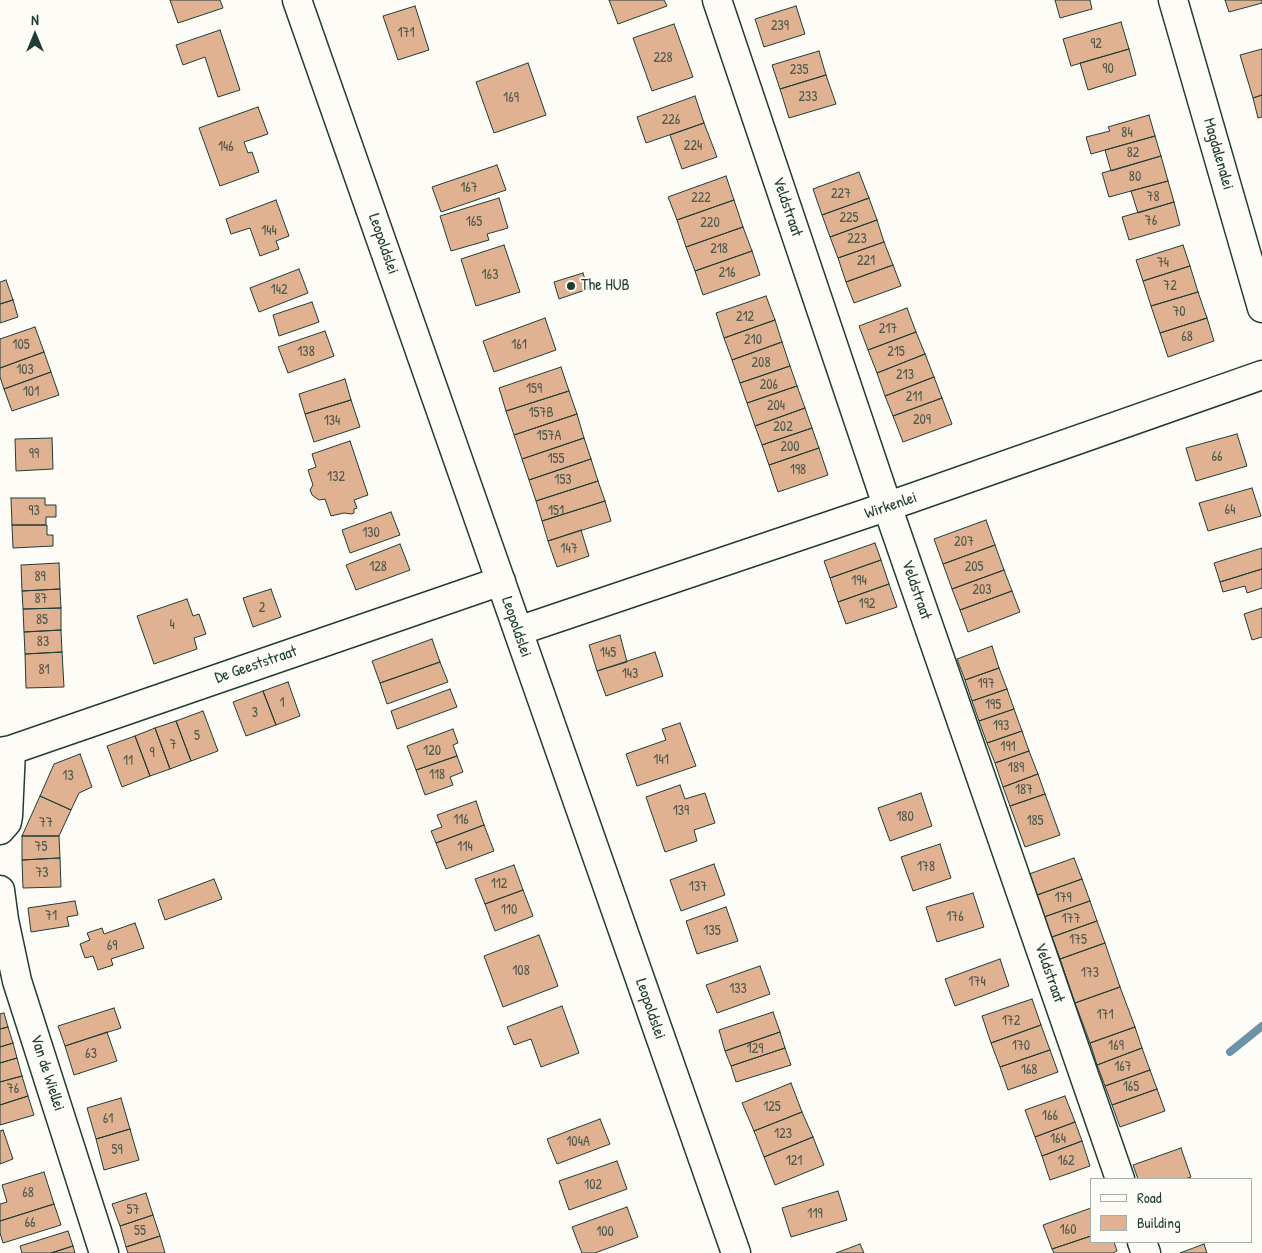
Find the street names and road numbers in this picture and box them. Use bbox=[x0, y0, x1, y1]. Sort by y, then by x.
street label: Magdalenalei bbox=[1199, 116, 1237, 192]
street label: Veldstraat bbox=[768, 175, 806, 239]
street label: Leopoldslei bbox=[364, 211, 402, 277]
street label: Wirkenlei bbox=[862, 488, 920, 524]
street label: Veldstraat bbox=[897, 558, 935, 622]
street label: Leopoldslei bbox=[497, 594, 535, 660]
street label: De Geeststraat bbox=[212, 642, 300, 688]
street label: Veldstraat bbox=[1030, 941, 1068, 1005]
street label: Leopoldslei bbox=[631, 976, 669, 1042]
street label: Van de Wiellei bbox=[26, 1032, 68, 1114]

